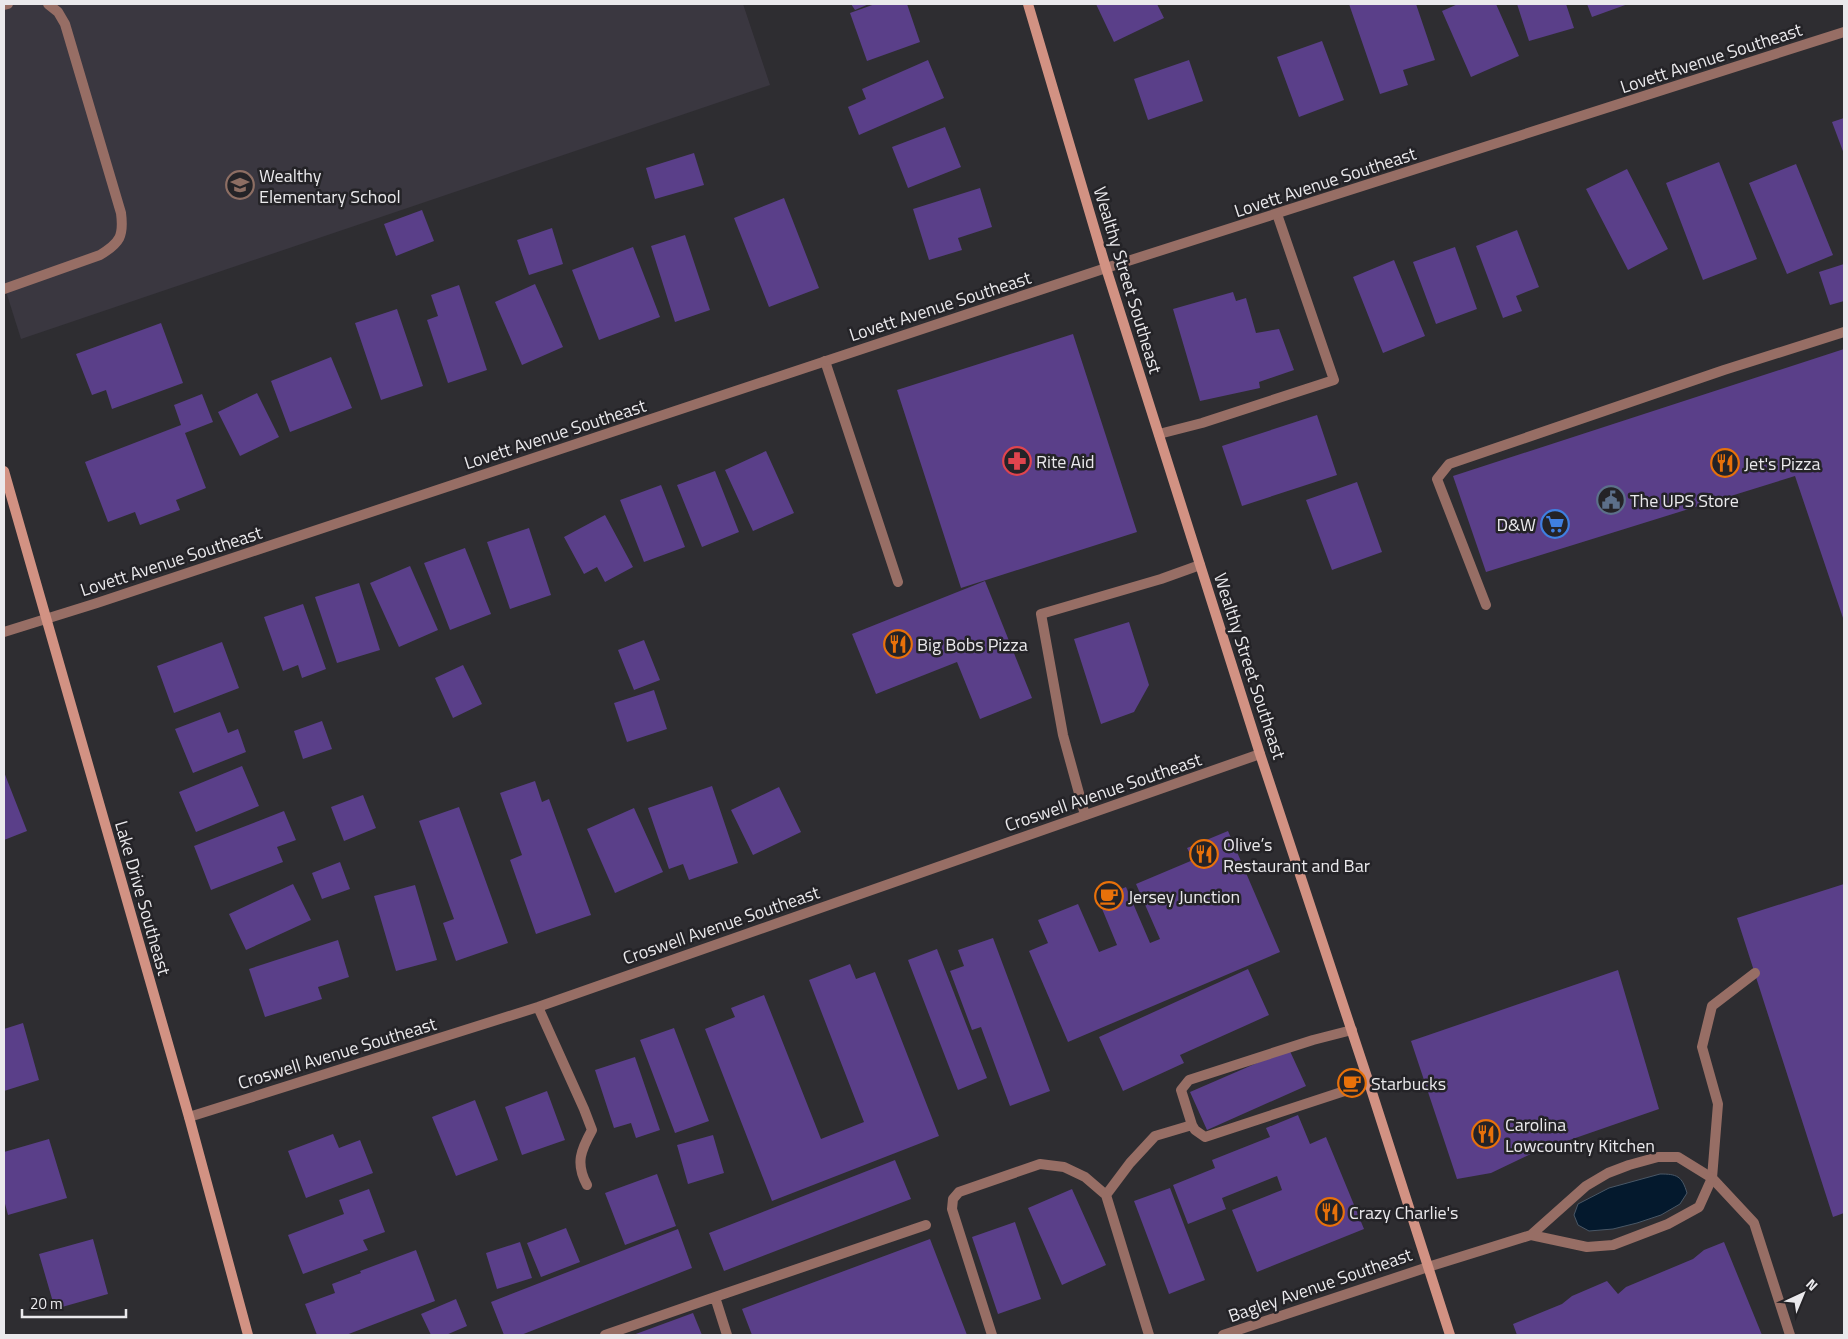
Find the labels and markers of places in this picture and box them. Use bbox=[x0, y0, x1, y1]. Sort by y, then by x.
place label: Wealthy Elementary School bbox=[259, 162, 401, 210]
school or university icon: Wealthy Elementary School bbox=[225, 170, 255, 200]
pharmacy icon: Rite Aid bbox=[1002, 446, 1032, 476]
place label: Rite Aid bbox=[1036, 448, 1095, 475]
restaurant icon: Jet's Pizza bbox=[1710, 448, 1740, 478]
place label: Jet's Pizza bbox=[1744, 450, 1820, 477]
public building icon: The UPS Store bbox=[1596, 485, 1626, 515]
place label: The UPS Store bbox=[1630, 487, 1739, 514]
supermarket icon: D&W bbox=[1540, 509, 1570, 539]
place label: D&W bbox=[1496, 511, 1536, 538]
restaurant icon: Big Bobs Pizza bbox=[883, 629, 913, 659]
place label: Big Bobs Pizza bbox=[917, 631, 1028, 658]
place label: Olive’s Restaurant and Bar bbox=[1223, 831, 1370, 879]
restaurant icon: Olive’s Restaurant and Bar bbox=[1189, 839, 1219, 869]
cafe icon: Jersey Junction bbox=[1094, 881, 1124, 911]
place label: Jersey Junction bbox=[1128, 883, 1240, 910]
cafe icon: Starbucks bbox=[1337, 1068, 1367, 1098]
place label: Starbucks bbox=[1371, 1070, 1446, 1097]
place label: Carolina Lowcountry Kitchen bbox=[1505, 1111, 1655, 1159]
restaurant icon: Carolina Lowcountry Kitchen bbox=[1471, 1119, 1501, 1149]
restaurant icon: Crazy Charlie's bbox=[1315, 1197, 1345, 1227]
place label: Crazy Charlie's bbox=[1349, 1199, 1459, 1226]

